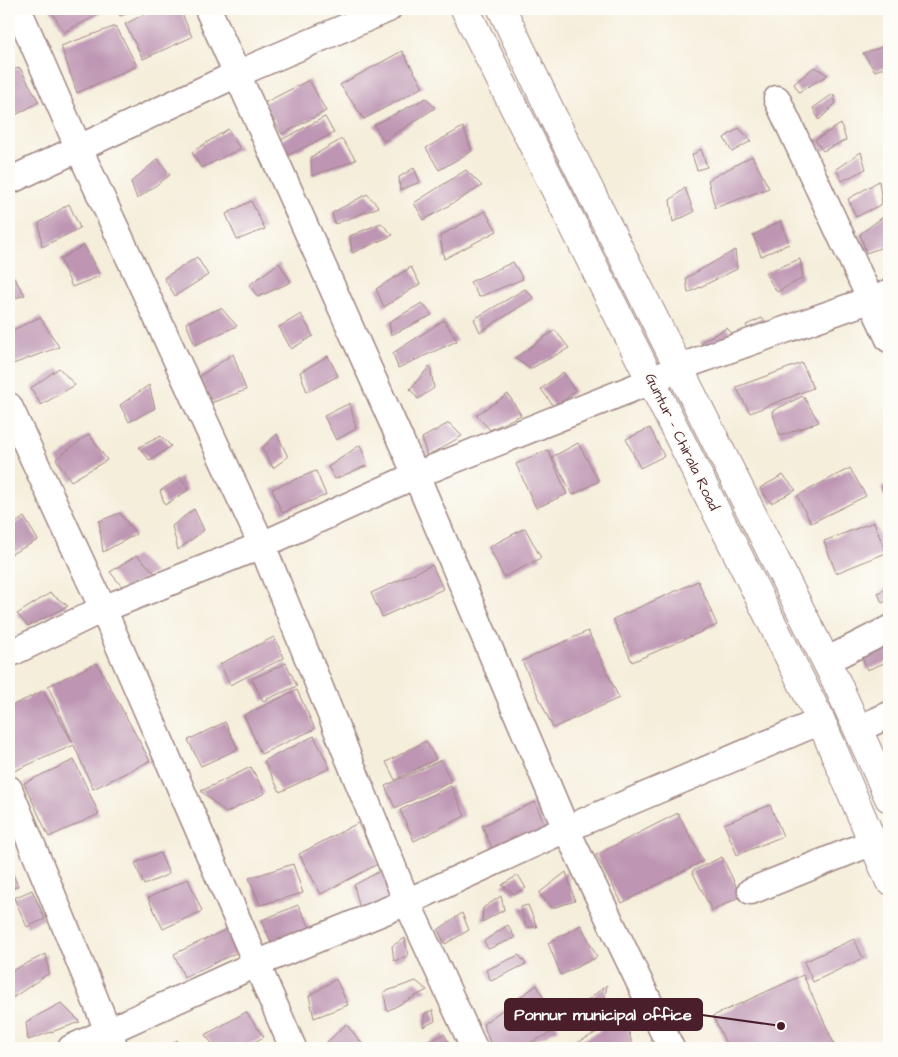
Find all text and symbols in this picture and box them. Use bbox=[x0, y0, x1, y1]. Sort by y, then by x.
street label: Guntur - Chirala Road bbox=[640, 370, 725, 515]
callout: Ponnur municipal office bbox=[505, 999, 702, 1030]
text: Ponnur municipal office bbox=[514, 1004, 692, 1026]

